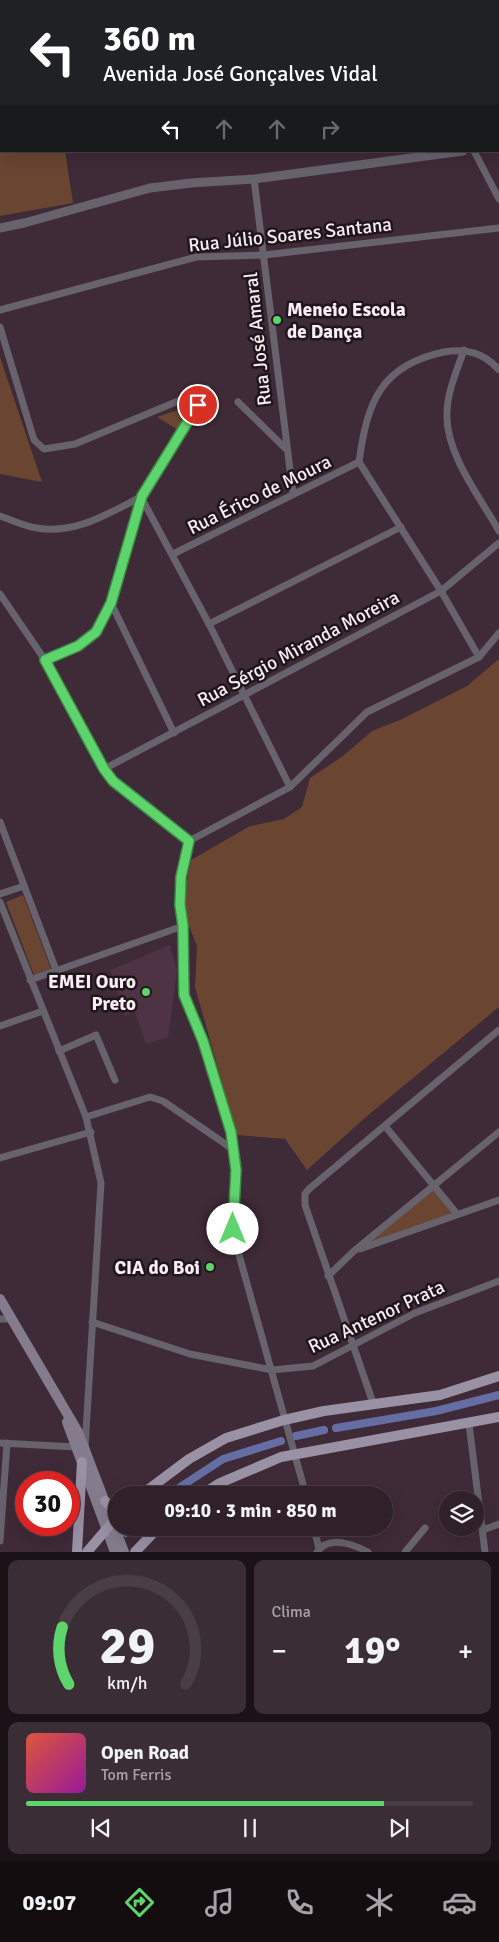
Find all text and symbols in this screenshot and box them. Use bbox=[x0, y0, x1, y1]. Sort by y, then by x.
text: 360 m bbox=[103, 17, 196, 60]
icon: left bbox=[20, 20, 85, 85]
text: Avenida José Gonçalves Vidal bbox=[103, 60, 378, 87]
icon: left bbox=[157, 115, 185, 143]
icon: ahead bbox=[210, 115, 238, 143]
icon: ahead bbox=[263, 115, 291, 143]
icon: right bbox=[316, 115, 344, 143]
street label: Rua Júlio Soares Santana bbox=[187, 212, 393, 258]
street label: Rua José Amaral bbox=[239, 271, 277, 407]
place label: Meneio Escola de Dança bbox=[287, 298, 406, 344]
marker: Meneio Escola de Dança bbox=[271, 314, 283, 326]
pin bbox=[177, 384, 219, 426]
icon: arrive bbox=[184, 391, 212, 419]
street label: Rua Érico de Moura bbox=[184, 450, 335, 540]
street label: Rua Sérgio Miranda Moreira bbox=[193, 585, 404, 712]
place label: EMEI Ouro Preto bbox=[48, 970, 136, 1016]
marker: EMEI Ouro Preto bbox=[140, 986, 152, 998]
position arrow bbox=[206, 1202, 258, 1254]
place label: CIA do Boi bbox=[115, 1256, 200, 1280]
marker: CIA do Boi bbox=[204, 1261, 216, 1273]
street label: Rua Antenor Prata bbox=[304, 1275, 448, 1359]
speed limit sign: 30 bbox=[15, 1471, 80, 1536]
map controls bbox=[439, 1491, 484, 1536]
button: layers bbox=[439, 1491, 484, 1536]
text: 09:10 · 3 min · 850 m bbox=[164, 1499, 337, 1523]
text: Clima bbox=[272, 1602, 311, 1622]
text: 29 bbox=[99, 1614, 155, 1678]
text: 19° bbox=[344, 1627, 400, 1674]
text: − bbox=[272, 1634, 287, 1668]
text: + bbox=[458, 1634, 473, 1668]
text: km/h bbox=[107, 1672, 147, 1694]
text: Open Road bbox=[101, 1741, 189, 1765]
text: Tom Ferris bbox=[101, 1765, 171, 1785]
icon: previous bbox=[87, 1814, 115, 1842]
icon: pause bbox=[236, 1814, 264, 1842]
icon: next bbox=[385, 1814, 413, 1842]
icon: directions bbox=[122, 1885, 157, 1920]
icon: music bbox=[202, 1885, 237, 1920]
icon: phone bbox=[282, 1885, 317, 1920]
icon: climate bbox=[362, 1885, 397, 1920]
icon: car bbox=[442, 1885, 477, 1920]
text: 09:07 bbox=[23, 1889, 77, 1916]

